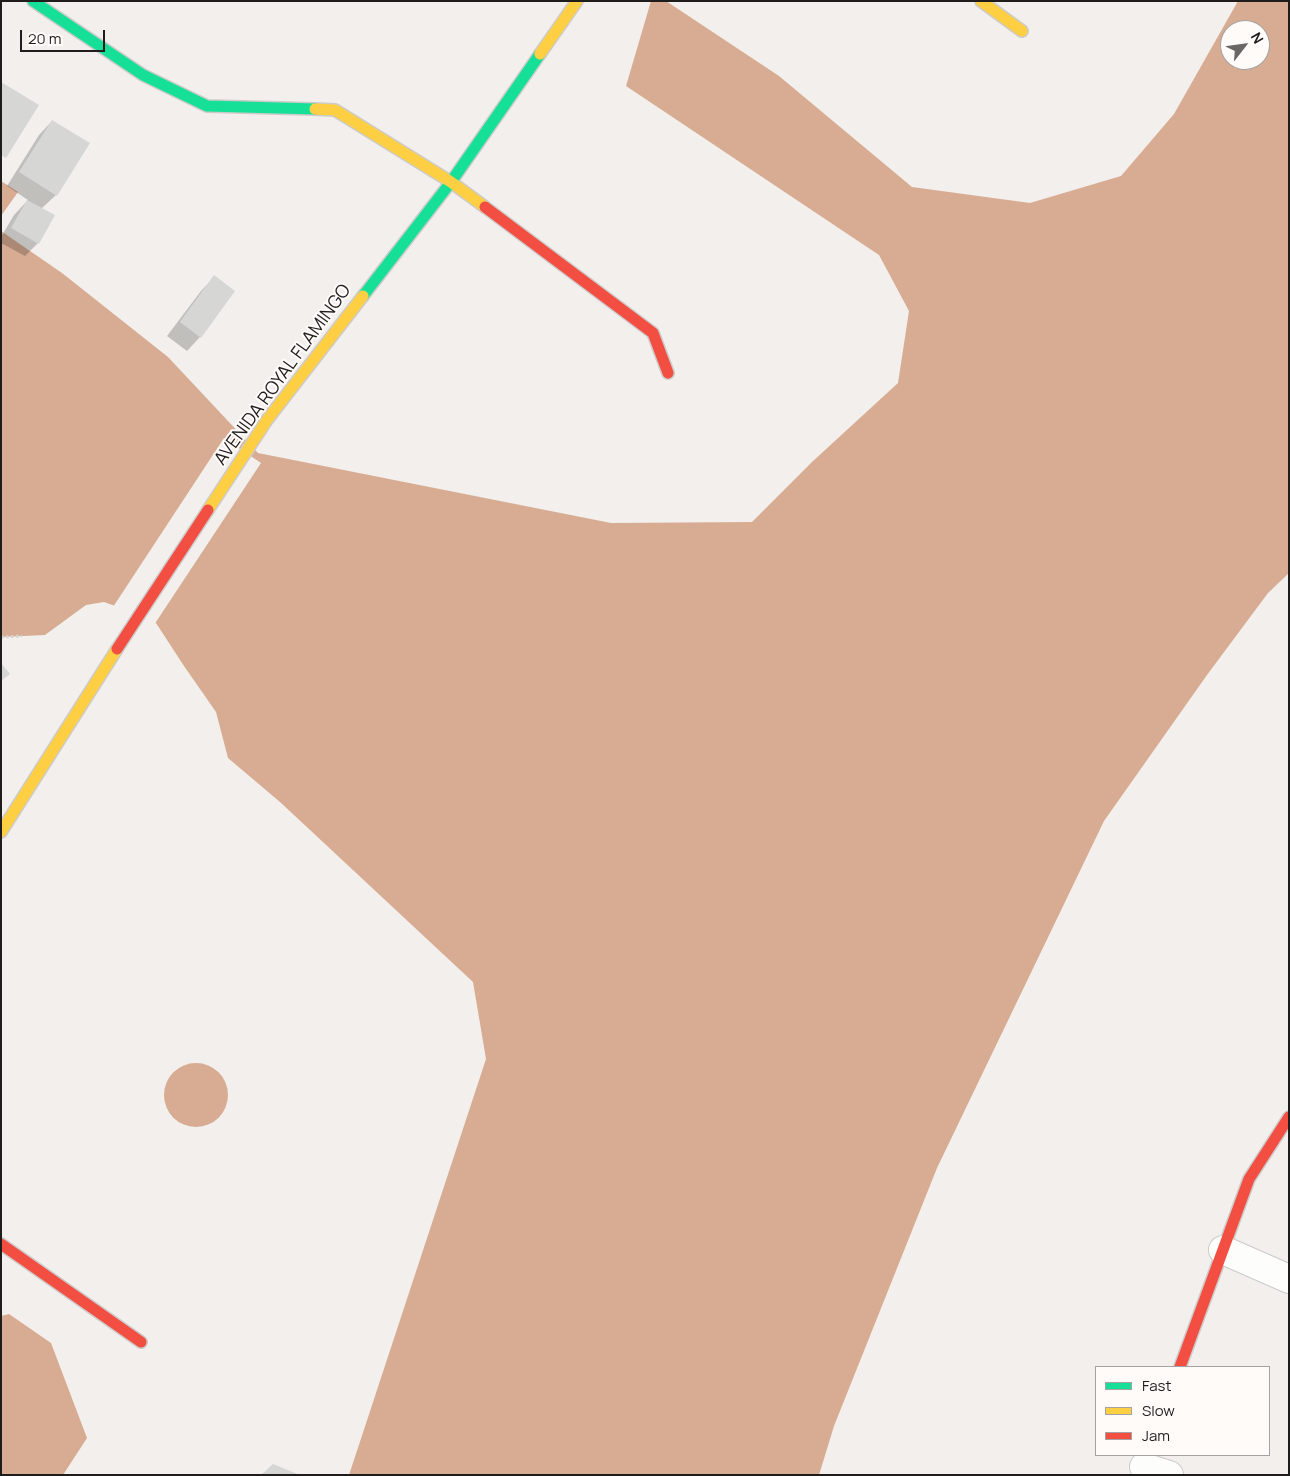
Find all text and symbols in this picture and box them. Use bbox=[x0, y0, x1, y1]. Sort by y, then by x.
scale bar bbox=[22, 20, 108, 52]
north arrow bbox=[1220, 20, 1270, 70]
text: 20 m bbox=[28, 28, 61, 49]
text: N bbox=[1247, 29, 1268, 47]
street label: AVENIDA ROYAL FLAMINGO bbox=[210, 280, 356, 470]
legend bbox=[1095, 1366, 1270, 1456]
text: Fast bbox=[1142, 1375, 1171, 1396]
text: Slow bbox=[1142, 1400, 1175, 1421]
text: Jam bbox=[1142, 1425, 1170, 1446]

